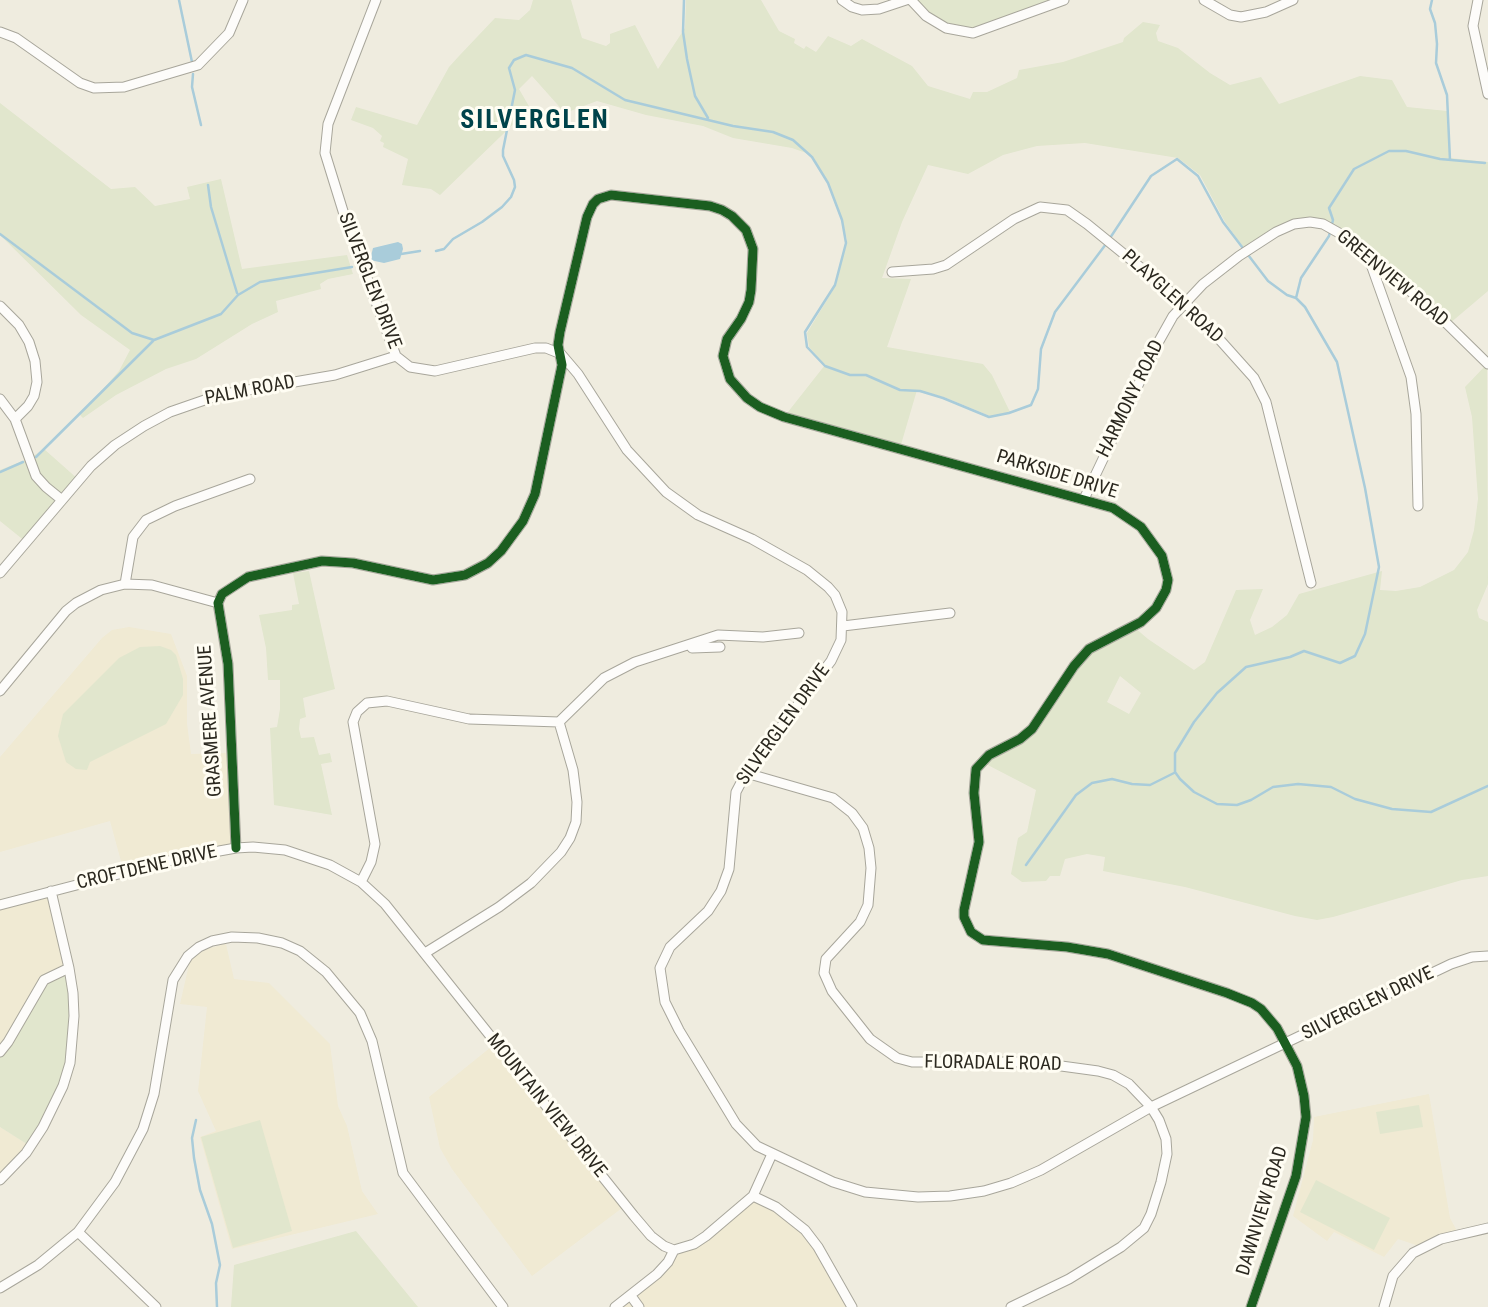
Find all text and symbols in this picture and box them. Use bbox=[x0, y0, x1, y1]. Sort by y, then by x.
district label: SILVERGLEN bbox=[462, 105, 608, 137]
street label: SILVERGLEN DRIVE bbox=[333, 210, 405, 352]
street label: GREENVIEW ROAD bbox=[1332, 226, 1452, 332]
street label: PLAYGLEN ROAD bbox=[1117, 246, 1227, 348]
street label: HARMONY ROAD bbox=[1093, 337, 1169, 461]
street label: PALM ROAD bbox=[203, 371, 297, 411]
street label: PARKSIDE DRIVE bbox=[994, 446, 1120, 504]
street label: GRASMERE AVENUE bbox=[194, 644, 228, 798]
street label: SILVERGLEN DRIVE bbox=[733, 660, 835, 790]
street label: CROFTDENE DRIVE bbox=[75, 841, 219, 895]
street label: SILVERGLEN DRIVE bbox=[1298, 962, 1438, 1046]
street label: MOUNTAIN VIEW DRIVE bbox=[481, 1030, 611, 1182]
street label: FLORADALE ROAD bbox=[924, 1051, 1062, 1077]
street label: DAWNVIEW ROAD bbox=[1233, 1144, 1293, 1278]

